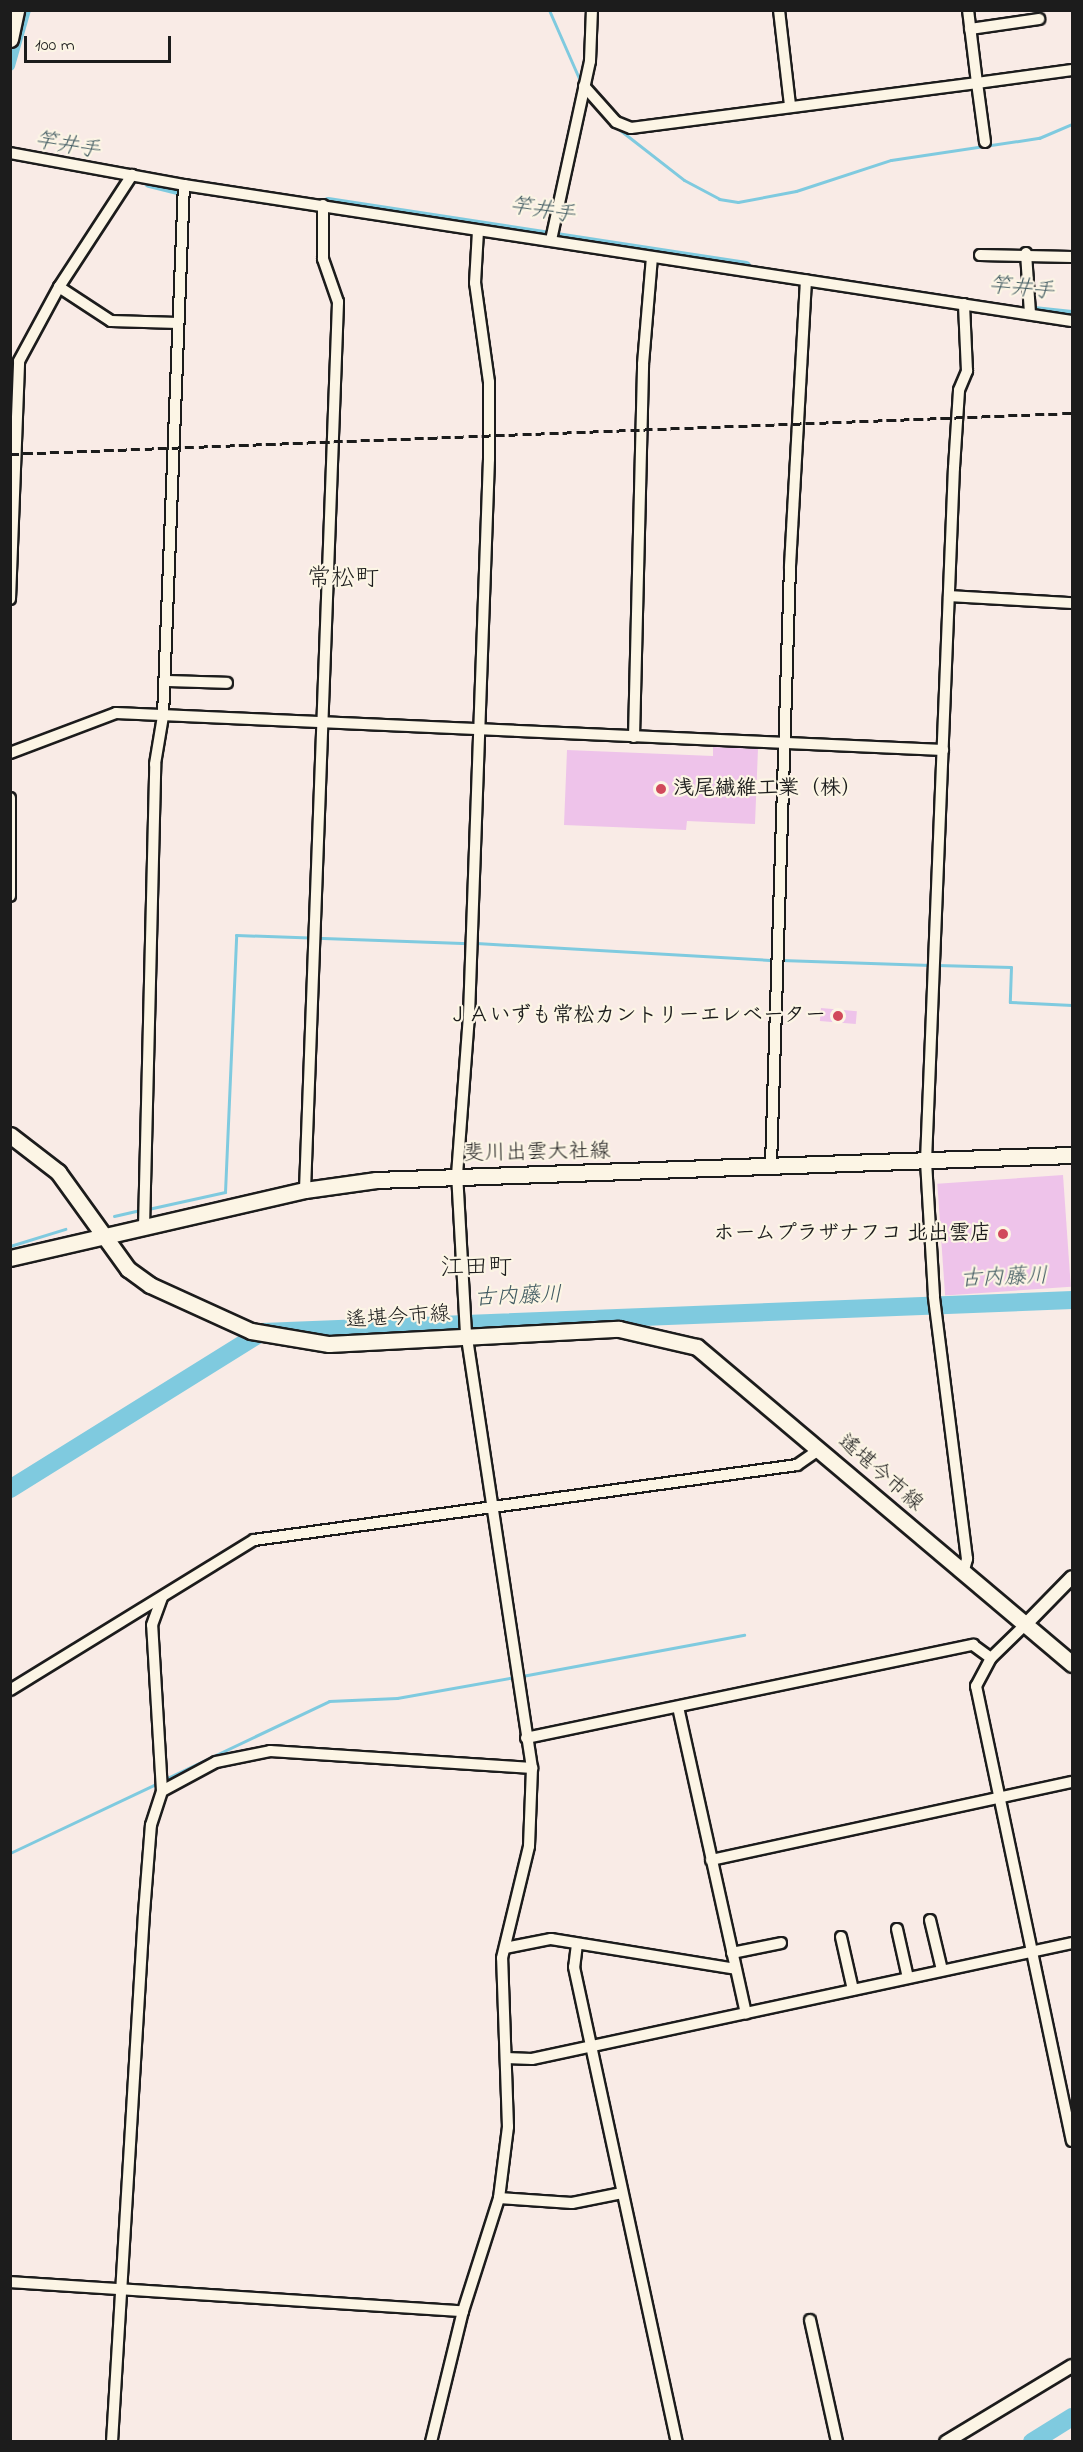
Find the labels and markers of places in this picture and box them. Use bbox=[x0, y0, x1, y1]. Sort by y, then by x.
place label: 浅尾繊維工業（株） bbox=[673, 776, 862, 802]
marker: 浅尾繊維工業（株） bbox=[654, 782, 668, 796]
place label: ＪＡいずも常松カントリーエレベーター bbox=[448, 1003, 826, 1029]
marker: ＪＡいずも常松カントリーエレベーター bbox=[831, 1009, 845, 1023]
place label: ホームプラザナフコ 北出雲店 bbox=[713, 1221, 991, 1247]
marker: ホームプラザナフコ 北出雲店 bbox=[996, 1227, 1010, 1241]

